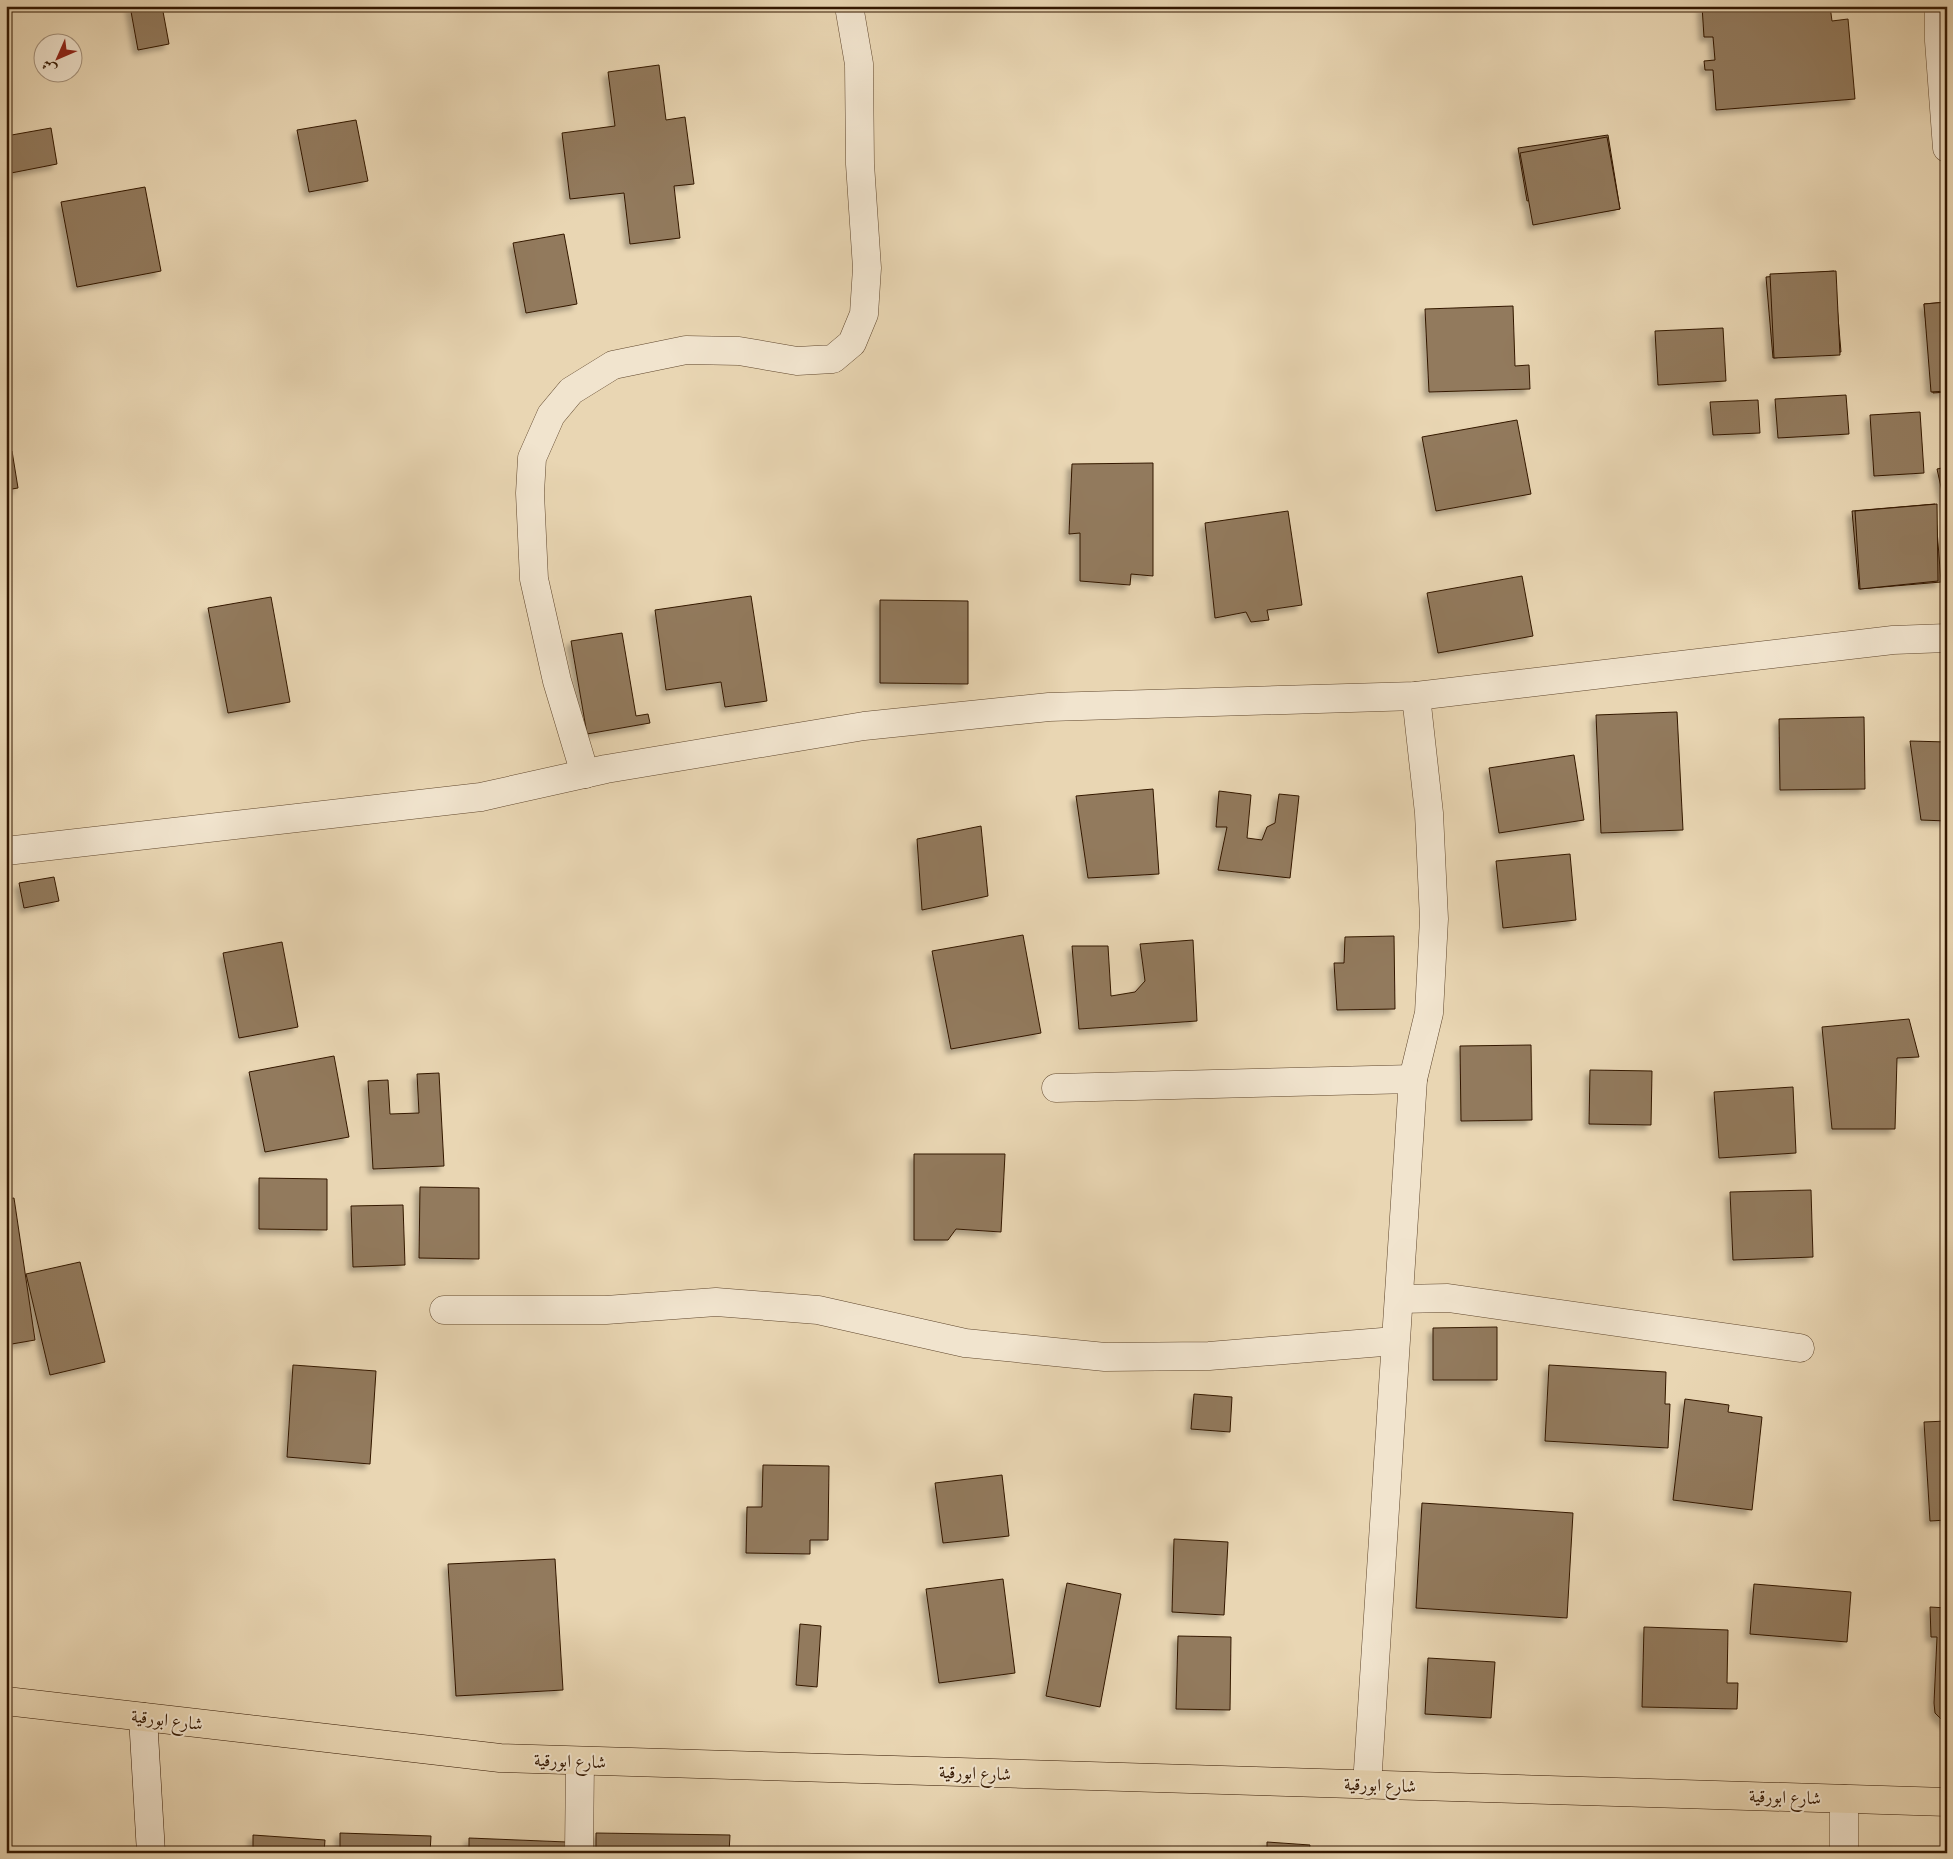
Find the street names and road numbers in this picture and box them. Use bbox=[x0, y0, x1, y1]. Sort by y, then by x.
street label: شارع ابورقية bbox=[129, 1705, 204, 1739]
street label: شارع ابورقية bbox=[533, 1749, 606, 1777]
street label: شارع ابورقية bbox=[938, 1761, 1011, 1789]
street label: شارع ابورقية bbox=[1343, 1773, 1416, 1801]
street label: شارع ابورقية bbox=[1748, 1785, 1821, 1813]

